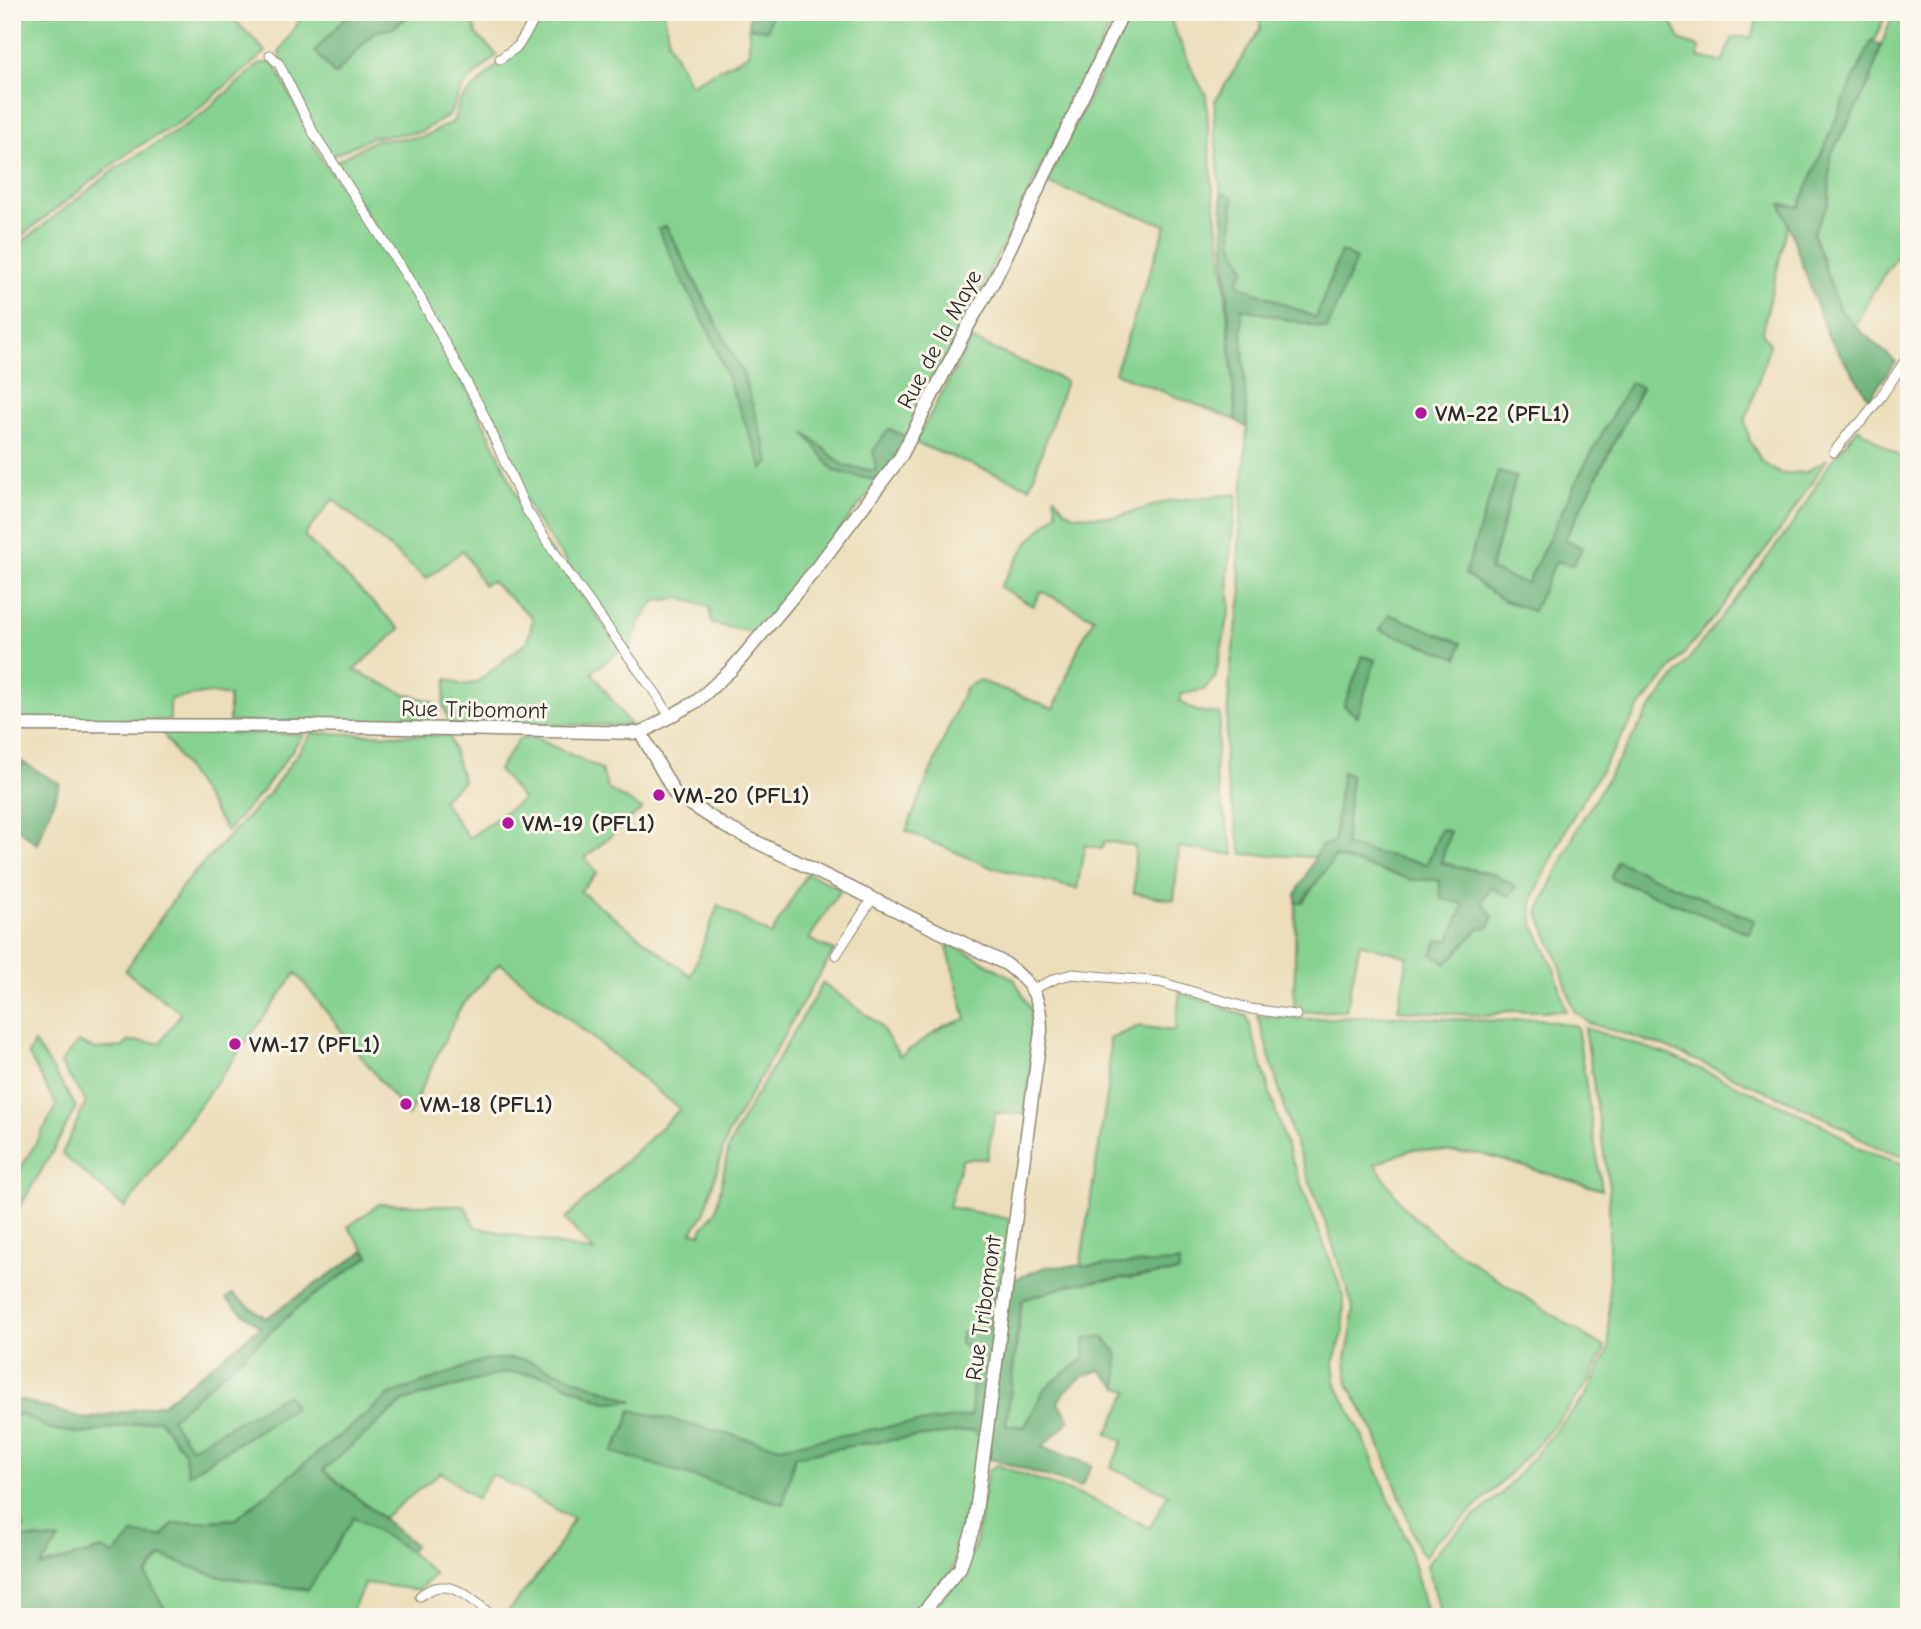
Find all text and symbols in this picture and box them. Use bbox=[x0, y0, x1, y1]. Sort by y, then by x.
street label: Rue de la Maye bbox=[892, 265, 987, 413]
place label: VM-22 (PFL1) bbox=[1435, 400, 1570, 427]
marker: VM-22 (PFL1) bbox=[1413, 405, 1429, 421]
street label: Rue Tribomont bbox=[401, 695, 549, 724]
place label: VM-20 (PFL1) bbox=[673, 782, 809, 809]
marker: VM-20 (PFL1) bbox=[651, 787, 667, 803]
place label: VM-19 (PFL1) bbox=[522, 810, 655, 837]
marker: VM-19 (PFL1) bbox=[500, 815, 516, 831]
place label: VM-17 (PFL1) bbox=[249, 1031, 380, 1058]
marker: VM-17 (PFL1) bbox=[227, 1036, 243, 1052]
place label: VM-18 (PFL1) bbox=[420, 1091, 553, 1118]
marker: VM-18 (PFL1) bbox=[398, 1096, 414, 1112]
street label: Rue Tribomont bbox=[960, 1233, 1007, 1382]

